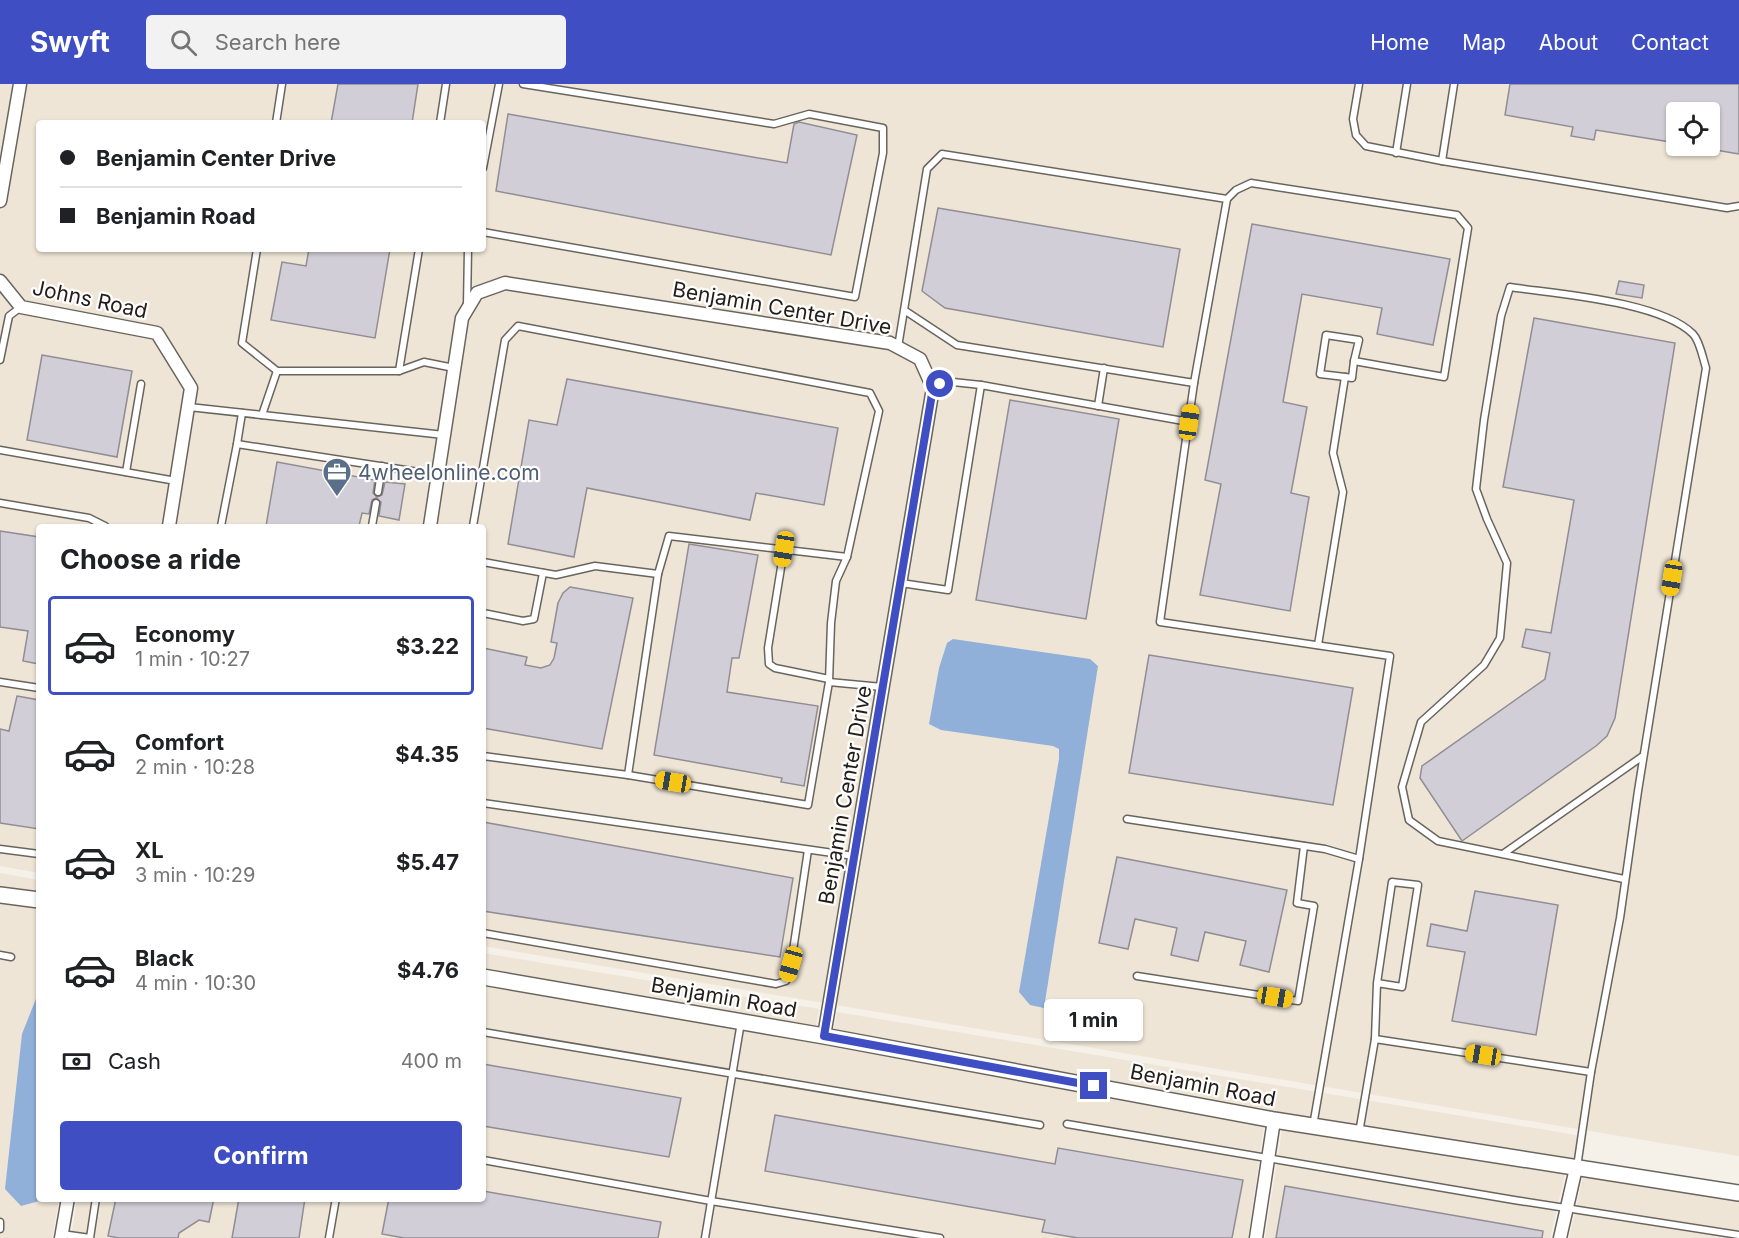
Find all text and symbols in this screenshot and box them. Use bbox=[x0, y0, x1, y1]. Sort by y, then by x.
search box bbox=[146, 15, 566, 69]
text: Swyft bbox=[30, 25, 110, 59]
icon: search bbox=[167, 26, 200, 59]
text: Search here bbox=[215, 29, 340, 55]
text: Home bbox=[1370, 30, 1429, 55]
text: Map bbox=[1462, 30, 1506, 55]
text: About bbox=[1539, 30, 1598, 55]
text: Contact bbox=[1631, 30, 1709, 55]
map controls bbox=[1666, 102, 1720, 156]
button: locate bbox=[1666, 102, 1720, 156]
text: Benjamin Center Drive bbox=[96, 145, 336, 171]
text: Benjamin Road bbox=[96, 203, 256, 229]
street label: Johns Road bbox=[30, 275, 150, 323]
street label: Benjamin Center Drive bbox=[671, 276, 893, 340]
route start bbox=[926, 370, 953, 397]
car bbox=[1178, 403, 1200, 441]
office icon: 4wheelonline.com bbox=[321, 456, 353, 498]
place label: 4wheelonline.com bbox=[358, 460, 540, 485]
car bbox=[772, 530, 796, 568]
text: Choose a ride bbox=[60, 543, 241, 576]
car bbox=[1660, 559, 1684, 597]
icon: car bbox=[63, 619, 117, 673]
text: Economy bbox=[135, 621, 235, 647]
text: $3.22 bbox=[396, 633, 459, 659]
text: 1 min · 10:27 bbox=[135, 647, 250, 671]
street label: Benjamin Center Drive bbox=[813, 684, 877, 906]
icon: car bbox=[63, 727, 117, 781]
text: Comfort bbox=[135, 729, 224, 755]
text: $4.35 bbox=[395, 741, 459, 767]
text: 2 min · 10:28 bbox=[135, 755, 255, 779]
car bbox=[654, 770, 692, 794]
icon: car bbox=[63, 835, 117, 889]
text: XL bbox=[135, 837, 164, 863]
text: $5.47 bbox=[396, 849, 459, 875]
text: 3 min · 10:29 bbox=[135, 863, 255, 887]
icon: car bbox=[63, 943, 117, 997]
car bbox=[777, 944, 805, 984]
text: Black bbox=[135, 945, 194, 971]
text: $4.76 bbox=[397, 957, 459, 983]
text: 4 min · 10:30 bbox=[135, 971, 256, 995]
street label: Benjamin Road bbox=[649, 972, 799, 1022]
car bbox=[1256, 985, 1294, 1009]
callout: 1 min bbox=[1044, 999, 1144, 1041]
text: 1 min bbox=[1069, 1008, 1118, 1032]
car bbox=[1464, 1043, 1502, 1067]
icon: cash bbox=[60, 1045, 93, 1078]
text: Cash bbox=[108, 1048, 161, 1074]
text: 400 m bbox=[401, 1049, 462, 1073]
street label: Benjamin Road bbox=[1128, 1059, 1278, 1111]
route end bbox=[1080, 1072, 1107, 1099]
button: Confirm bbox=[60, 1121, 462, 1190]

